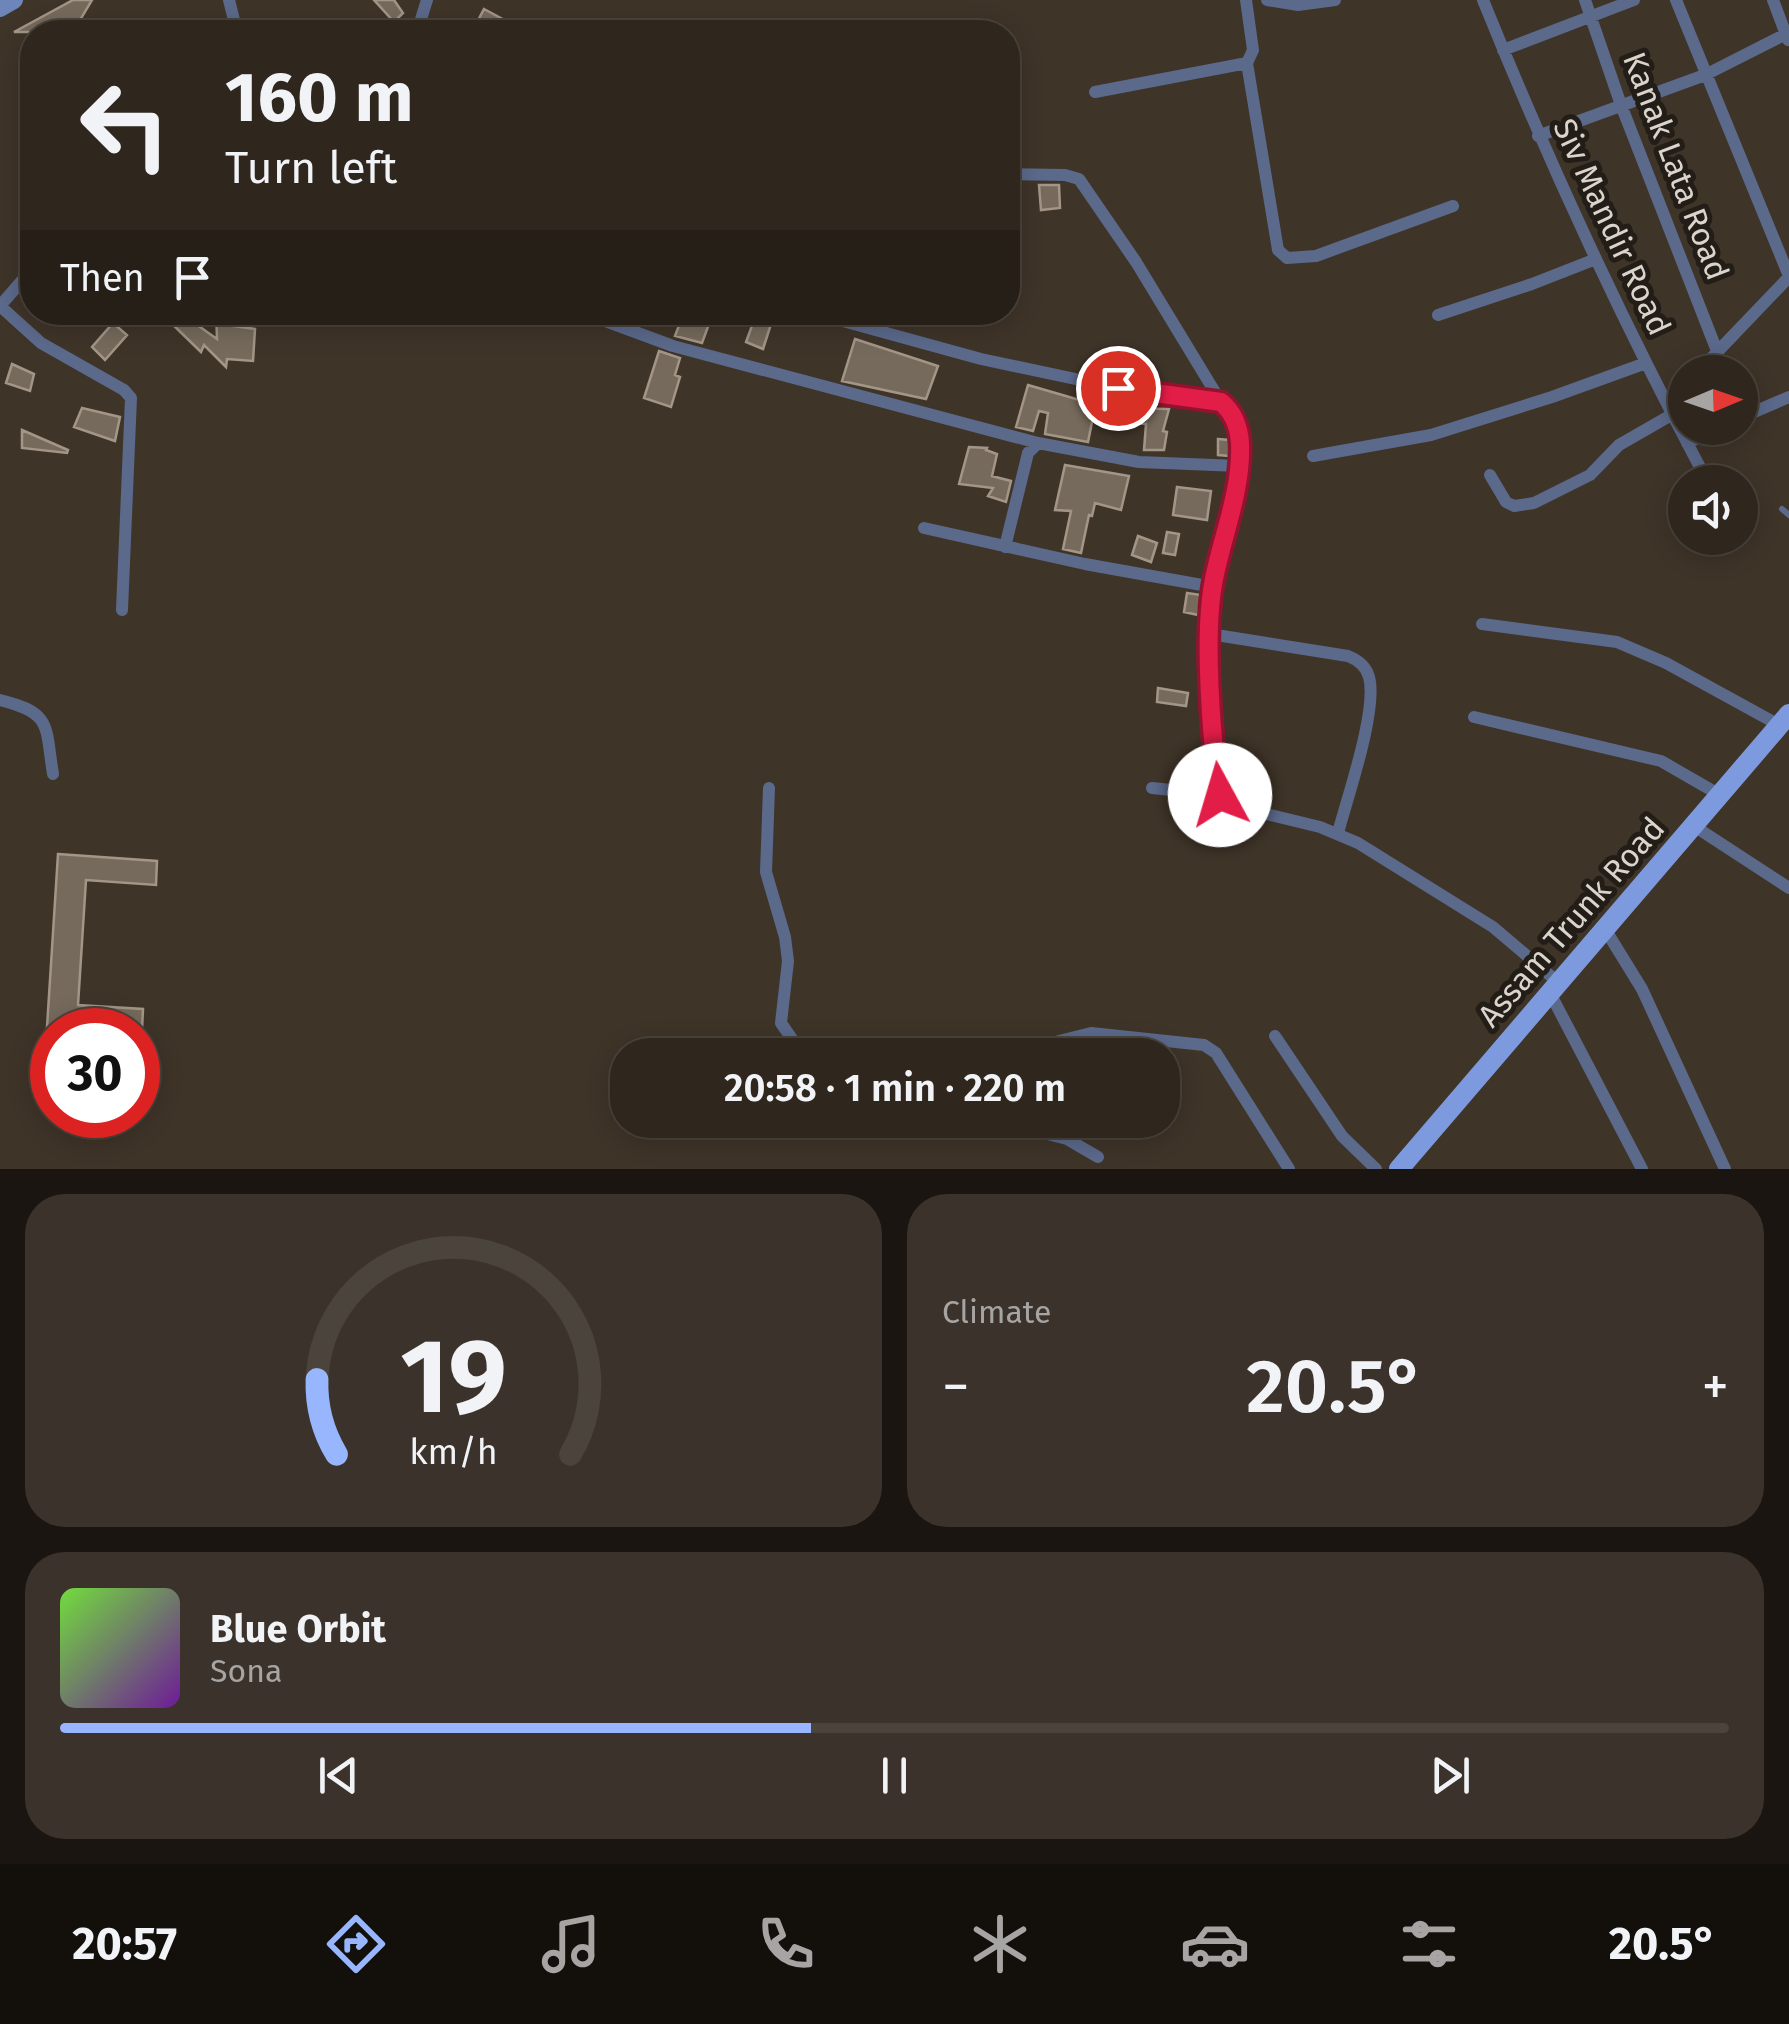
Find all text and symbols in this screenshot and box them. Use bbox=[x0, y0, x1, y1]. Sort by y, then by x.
street label: Kanak Lata Road bbox=[1615, 47, 1737, 285]
text: 160 m bbox=[225, 56, 414, 140]
icon: left bbox=[60, 60, 190, 190]
street label: Siv Mandir Road bbox=[1545, 113, 1679, 341]
text: Turn left bbox=[225, 141, 397, 195]
icon: arrive bbox=[165, 250, 220, 305]
text: Then bbox=[60, 255, 145, 301]
pin bbox=[1076, 346, 1161, 431]
north arrow bbox=[1668, 355, 1758, 445]
map controls bbox=[1668, 355, 1758, 555]
icon: arrive bbox=[1091, 361, 1146, 416]
button: sound bbox=[1668, 465, 1758, 555]
position arrow bbox=[1168, 743, 1272, 847]
street label: Assam Trunk Road bbox=[1470, 810, 1672, 1034]
speed limit sign: 30 bbox=[30, 1008, 160, 1138]
text: 20:58 · 1 min · 220 m bbox=[724, 1065, 1066, 1111]
text: Climate bbox=[942, 1293, 1051, 1331]
text: 19 bbox=[400, 1315, 507, 1440]
text: 20.5° bbox=[1246, 1342, 1425, 1432]
text: − bbox=[942, 1354, 970, 1420]
text: + bbox=[1702, 1354, 1729, 1420]
text: km/h bbox=[409, 1431, 498, 1473]
text: Blue Orbit bbox=[210, 1606, 386, 1652]
text: Sona bbox=[210, 1652, 282, 1690]
icon: previous bbox=[311, 1748, 366, 1803]
icon: pause bbox=[867, 1748, 922, 1803]
icon: next bbox=[1423, 1748, 1478, 1803]
icon: directions bbox=[321, 1909, 391, 1979]
icon: music bbox=[536, 1909, 606, 1979]
icon: phone bbox=[751, 1909, 821, 1979]
icon: climate bbox=[965, 1909, 1035, 1979]
icon: car bbox=[1180, 1909, 1250, 1979]
icon: filters bbox=[1394, 1909, 1464, 1979]
text: 20:57 bbox=[72, 1917, 177, 1971]
text: 20.5° bbox=[1609, 1917, 1717, 1971]

